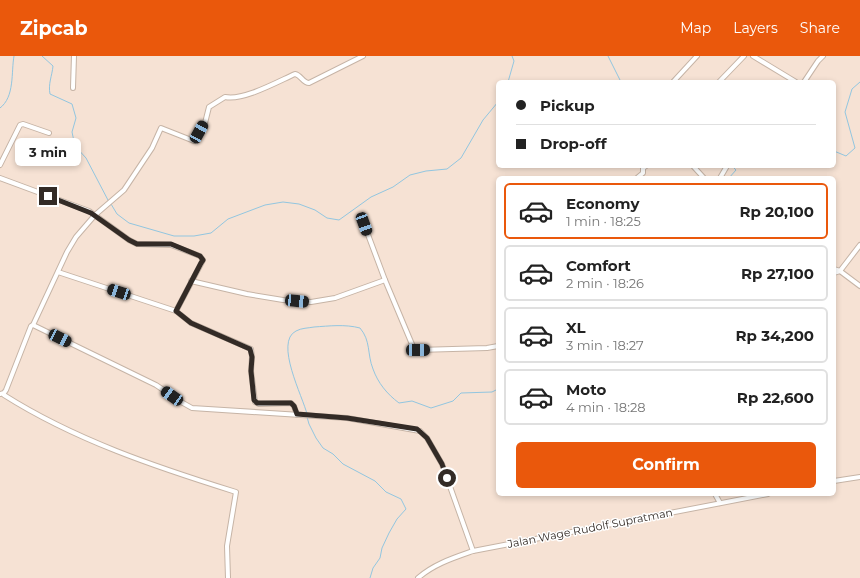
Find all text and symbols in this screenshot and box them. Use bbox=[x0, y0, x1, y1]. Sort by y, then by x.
text: Zipcab bbox=[20, 17, 88, 40]
text: Map bbox=[680, 19, 711, 37]
text: Layers bbox=[733, 19, 778, 37]
text: Share bbox=[800, 19, 840, 37]
text: Pickup bbox=[540, 96, 595, 115]
car bbox=[188, 119, 210, 145]
text: Drop-off bbox=[540, 134, 607, 153]
callout: 3 min bbox=[15, 138, 81, 166]
text: 3 min bbox=[29, 144, 67, 160]
route end bbox=[39, 187, 57, 205]
icon: car bbox=[518, 193, 554, 229]
text: Economy bbox=[566, 194, 639, 213]
text: Rp 20,100 bbox=[740, 202, 814, 221]
car bbox=[354, 211, 374, 237]
text: 1 min · 18:25 bbox=[566, 213, 641, 229]
icon: car bbox=[518, 255, 554, 291]
text: Comfort bbox=[566, 256, 631, 275]
text: Rp 27,100 bbox=[741, 264, 814, 283]
text: 2 min · 18:26 bbox=[566, 275, 644, 291]
car bbox=[106, 283, 132, 301]
car bbox=[284, 294, 310, 308]
icon: car bbox=[518, 317, 554, 353]
text: XL bbox=[566, 318, 585, 337]
text: Rp 34,200 bbox=[736, 326, 814, 345]
car bbox=[47, 327, 73, 349]
text: 3 min · 18:27 bbox=[566, 337, 644, 353]
car bbox=[406, 344, 430, 356]
icon: car bbox=[518, 379, 554, 415]
text: Moto bbox=[566, 380, 606, 399]
car bbox=[159, 384, 185, 408]
text: Rp 22,600 bbox=[737, 388, 814, 407]
text: 4 min · 18:28 bbox=[566, 399, 646, 415]
button: Confirm bbox=[516, 442, 816, 488]
route start bbox=[438, 469, 456, 487]
street label: Jalan Wage Rudolf Supratman bbox=[505, 505, 674, 551]

